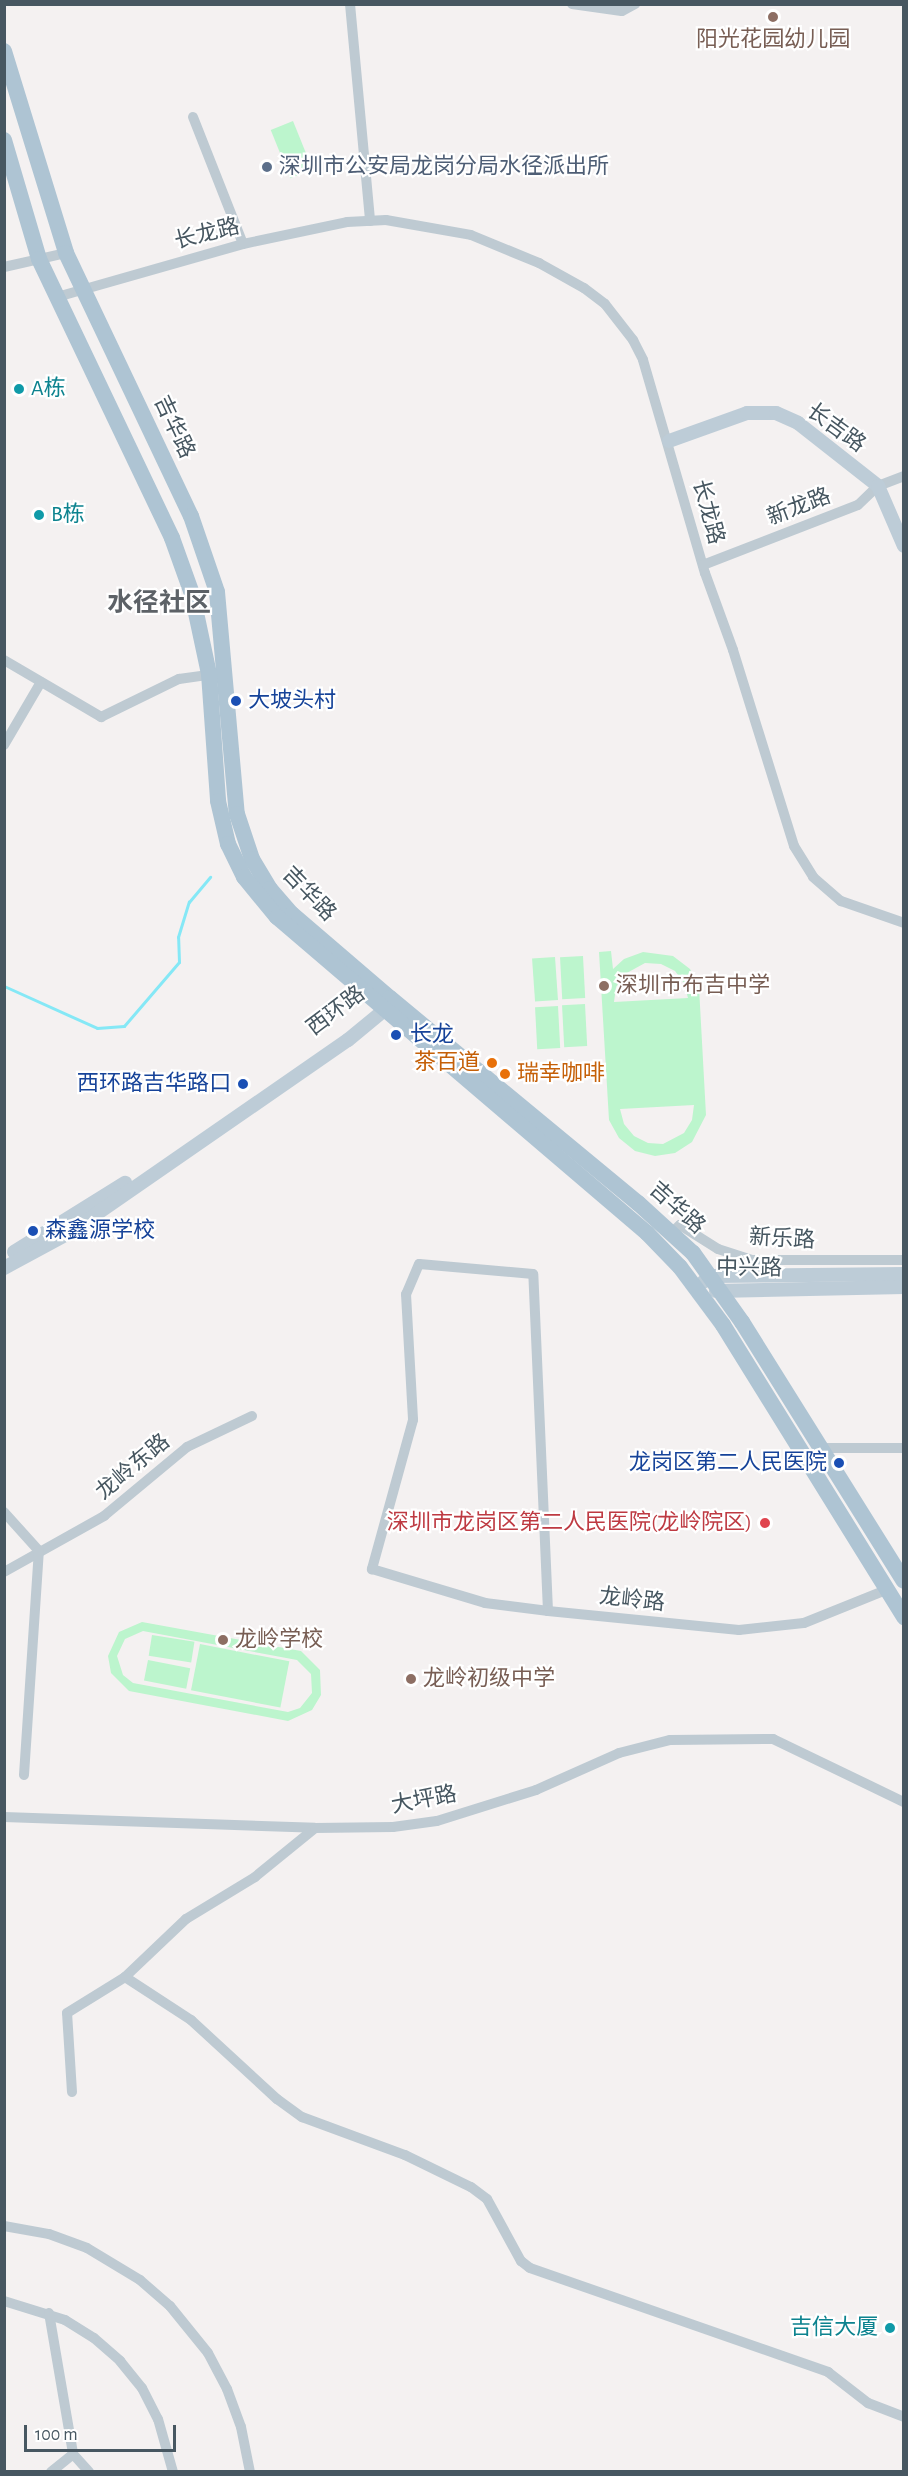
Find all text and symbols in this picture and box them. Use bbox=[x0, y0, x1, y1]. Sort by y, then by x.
marker: 阳光花园幼儿园 bbox=[766, 10, 780, 24]
place label: 阳光花园幼儿园 bbox=[696, 27, 850, 53]
place label: 深圳市公安局龙岗分局水径派出所 bbox=[279, 154, 609, 180]
marker: 深圳市公安局龙岗分局水径派出所 bbox=[260, 160, 274, 174]
street label: 长龙路 bbox=[172, 213, 242, 255]
place label: A栋 bbox=[31, 376, 66, 402]
marker: A栋 bbox=[12, 382, 26, 396]
street label: 吉华路 bbox=[148, 392, 200, 462]
street label: 长吉路 bbox=[802, 398, 870, 458]
street label: 长龙路 bbox=[687, 477, 729, 547]
street label: 新龙路 bbox=[763, 483, 835, 531]
place label: B栋 bbox=[51, 502, 85, 528]
marker: B栋 bbox=[32, 508, 46, 522]
district label: 水径社区 bbox=[107, 588, 211, 620]
place label: 大坡头村 bbox=[248, 688, 336, 714]
marker: 大坡头村 bbox=[229, 694, 243, 708]
street label: 吉华路 bbox=[277, 861, 341, 927]
place label: 深圳市布吉中学 bbox=[616, 973, 770, 999]
marker: 深圳市布吉中学 bbox=[597, 979, 611, 993]
street label: 西环路 bbox=[302, 981, 370, 1041]
place label: 长龙 bbox=[410, 1022, 454, 1048]
marker: 长龙 bbox=[387, 1026, 405, 1044]
place label: 茶百道 bbox=[414, 1050, 480, 1076]
marker: 茶百道 bbox=[485, 1056, 499, 1070]
place label: 瑞幸咖啡 bbox=[517, 1061, 605, 1087]
marker: 瑞幸咖啡 bbox=[498, 1067, 512, 1081]
place label: 西环路吉华路口 bbox=[77, 1071, 231, 1097]
marker: 西环路吉华路口 bbox=[236, 1077, 250, 1091]
street label: 吉华路 bbox=[644, 1176, 710, 1240]
place label: 森鑫源学校 bbox=[45, 1218, 155, 1244]
marker: 森鑫源学校 bbox=[26, 1224, 40, 1238]
street label: 新乐路 bbox=[748, 1224, 816, 1254]
street label: 中兴路 bbox=[716, 1254, 782, 1282]
street label: 龙岭东路 bbox=[91, 1429, 175, 1505]
place label: 龙岗区第二人民医院 bbox=[629, 1450, 827, 1476]
marker: 龙岗区第二人民医院 bbox=[832, 1456, 846, 1470]
place label: 深圳市龙岗区第二人民医院(龙岭院区) bbox=[387, 1510, 752, 1536]
marker: 深圳市龙岗区第二人民医院(龙岭院区) bbox=[756, 1514, 774, 1532]
street label: 龙岭路 bbox=[598, 1583, 666, 1617]
place label: 龙岭学校 bbox=[235, 1627, 323, 1653]
marker: 龙岭学校 bbox=[216, 1633, 230, 1647]
place label: 龙岭初级中学 bbox=[423, 1666, 555, 1692]
marker: 龙岭初级中学 bbox=[404, 1672, 418, 1686]
street label: 大坪路 bbox=[389, 1781, 459, 1819]
place label: 吉信大厦 bbox=[790, 2315, 878, 2341]
marker: 吉信大厦 bbox=[883, 2321, 897, 2335]
scale bar bbox=[27, 2413, 178, 2451]
text: 100 m bbox=[35, 2426, 78, 2444]

